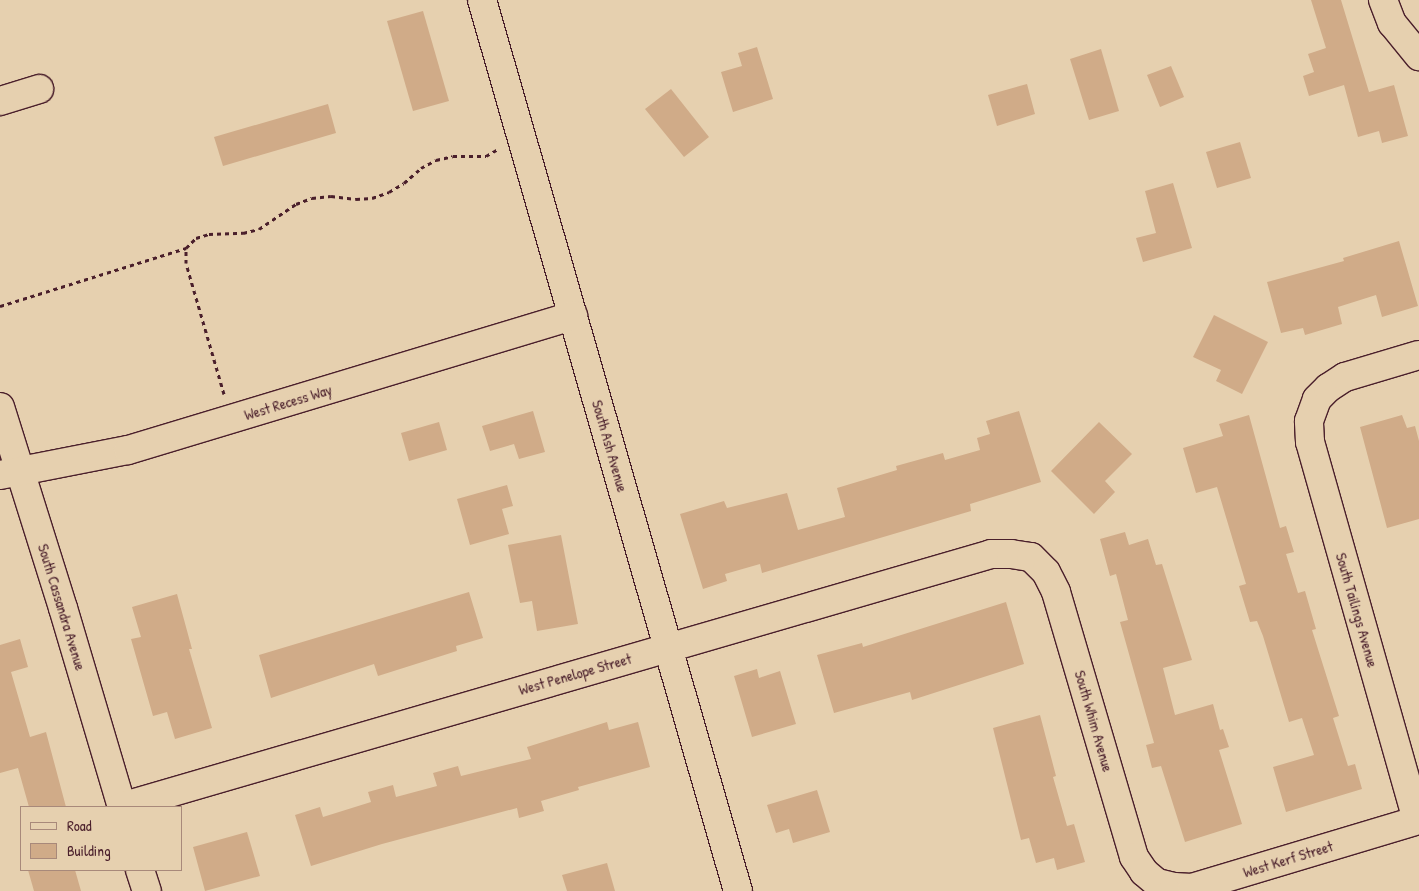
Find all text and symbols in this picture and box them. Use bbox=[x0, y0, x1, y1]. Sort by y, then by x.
street label: West Recess Way bbox=[242, 380, 334, 424]
street label: South Ash Avenue bbox=[588, 398, 632, 494]
street label: South Cassandra Avenue bbox=[34, 542, 90, 672]
street label: South Tailings Avenue bbox=[1332, 551, 1382, 669]
street label: West Penelope Street bbox=[517, 649, 633, 699]
street label: South Whim Avenue bbox=[1071, 668, 1117, 774]
legend bbox=[20, 806, 182, 871]
text: Road bbox=[67, 815, 92, 836]
street label: West Kerf Street bbox=[1241, 837, 1335, 881]
text: Building bbox=[67, 840, 111, 861]

